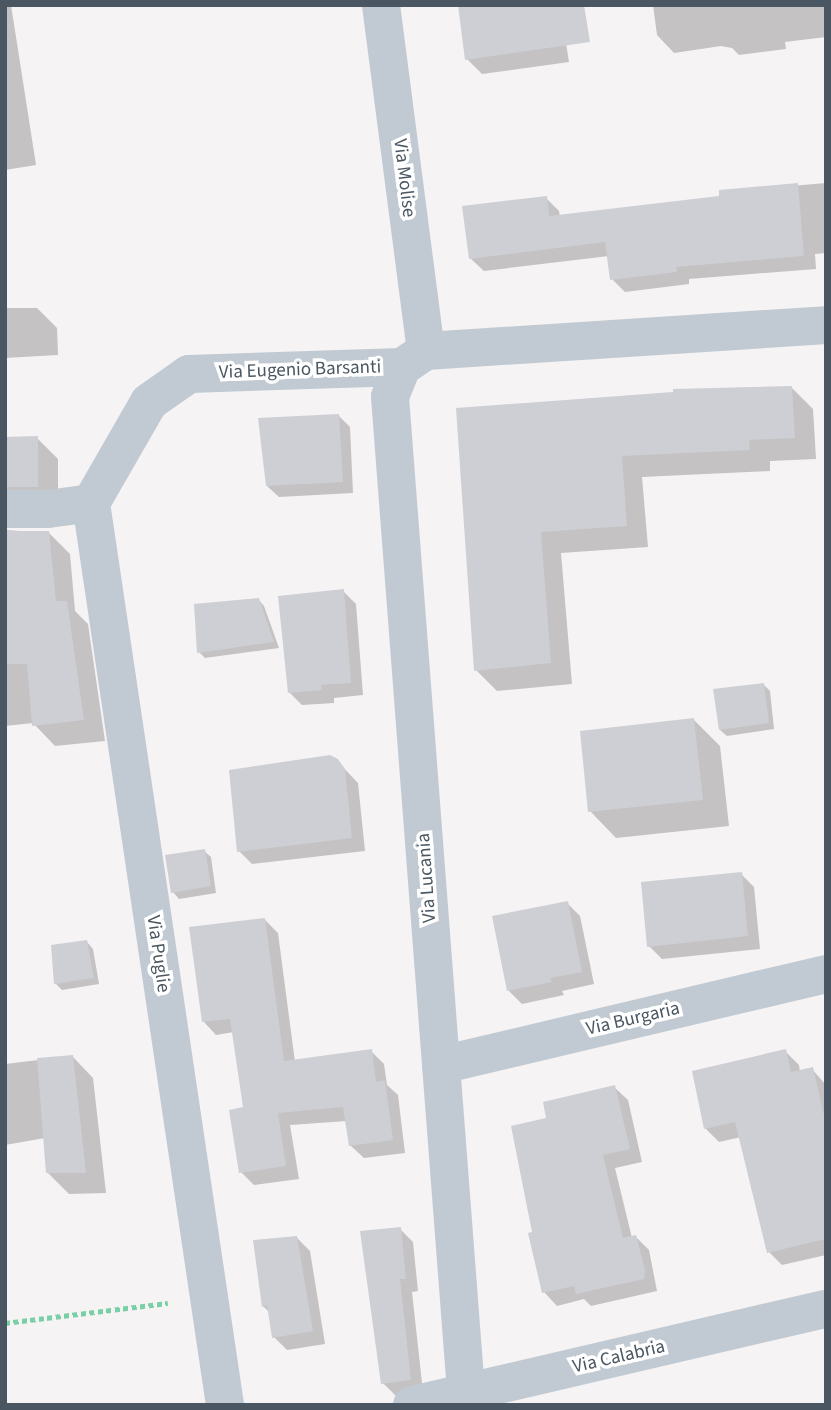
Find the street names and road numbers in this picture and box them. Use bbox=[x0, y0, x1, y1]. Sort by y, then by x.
street label: Via Molise bbox=[388, 137, 420, 219]
street label: Via Eugenio Barsanti bbox=[218, 356, 382, 384]
street label: Via Lucania bbox=[412, 832, 442, 924]
street label: Via Puglie bbox=[141, 914, 175, 994]
street label: Via Burgaria bbox=[584, 997, 682, 1041]
street label: Via Calabria bbox=[571, 1335, 667, 1379]

